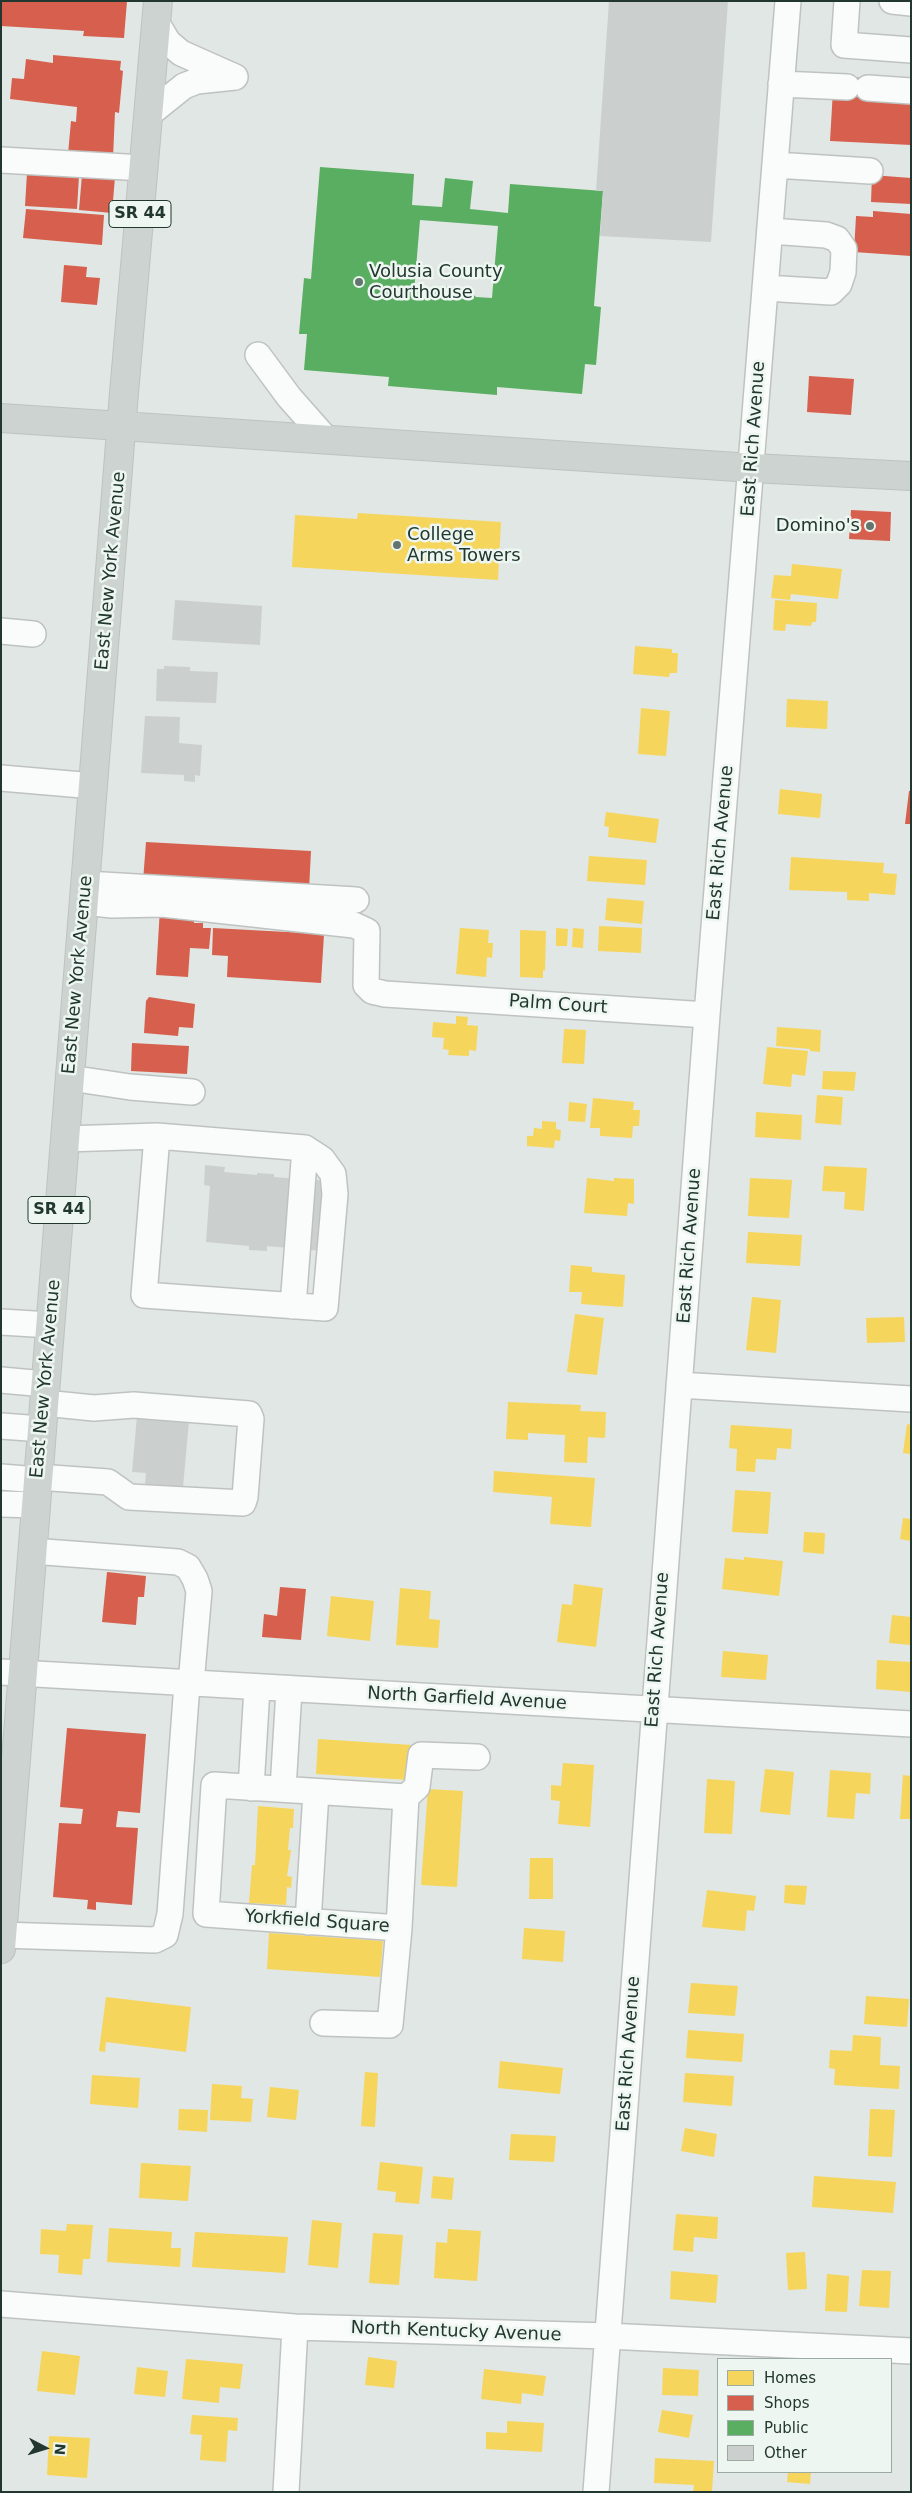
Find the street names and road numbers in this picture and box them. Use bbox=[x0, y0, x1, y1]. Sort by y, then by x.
road number: SR 44 bbox=[109, 200, 171, 228]
street label: East Rich Avenue bbox=[738, 360, 770, 518]
street label: East New York Avenue bbox=[92, 471, 130, 671]
street label: East Rich Avenue bbox=[703, 764, 739, 922]
street label: East New York Avenue bbox=[59, 875, 97, 1075]
street label: Palm Court bbox=[508, 991, 608, 1019]
street label: East Rich Avenue bbox=[674, 1167, 706, 1325]
road number: SR 44 bbox=[28, 1196, 90, 1224]
street label: East New York Avenue bbox=[27, 1279, 65, 1479]
street label: East Rich Avenue bbox=[642, 1571, 674, 1729]
street label: North Garfield Avenue bbox=[367, 1683, 567, 1715]
street label: Yorkfield Square bbox=[244, 1906, 390, 1938]
street label: East Rich Avenue bbox=[613, 1975, 645, 2133]
street label: North Kentucky Avenue bbox=[350, 2318, 562, 2346]

